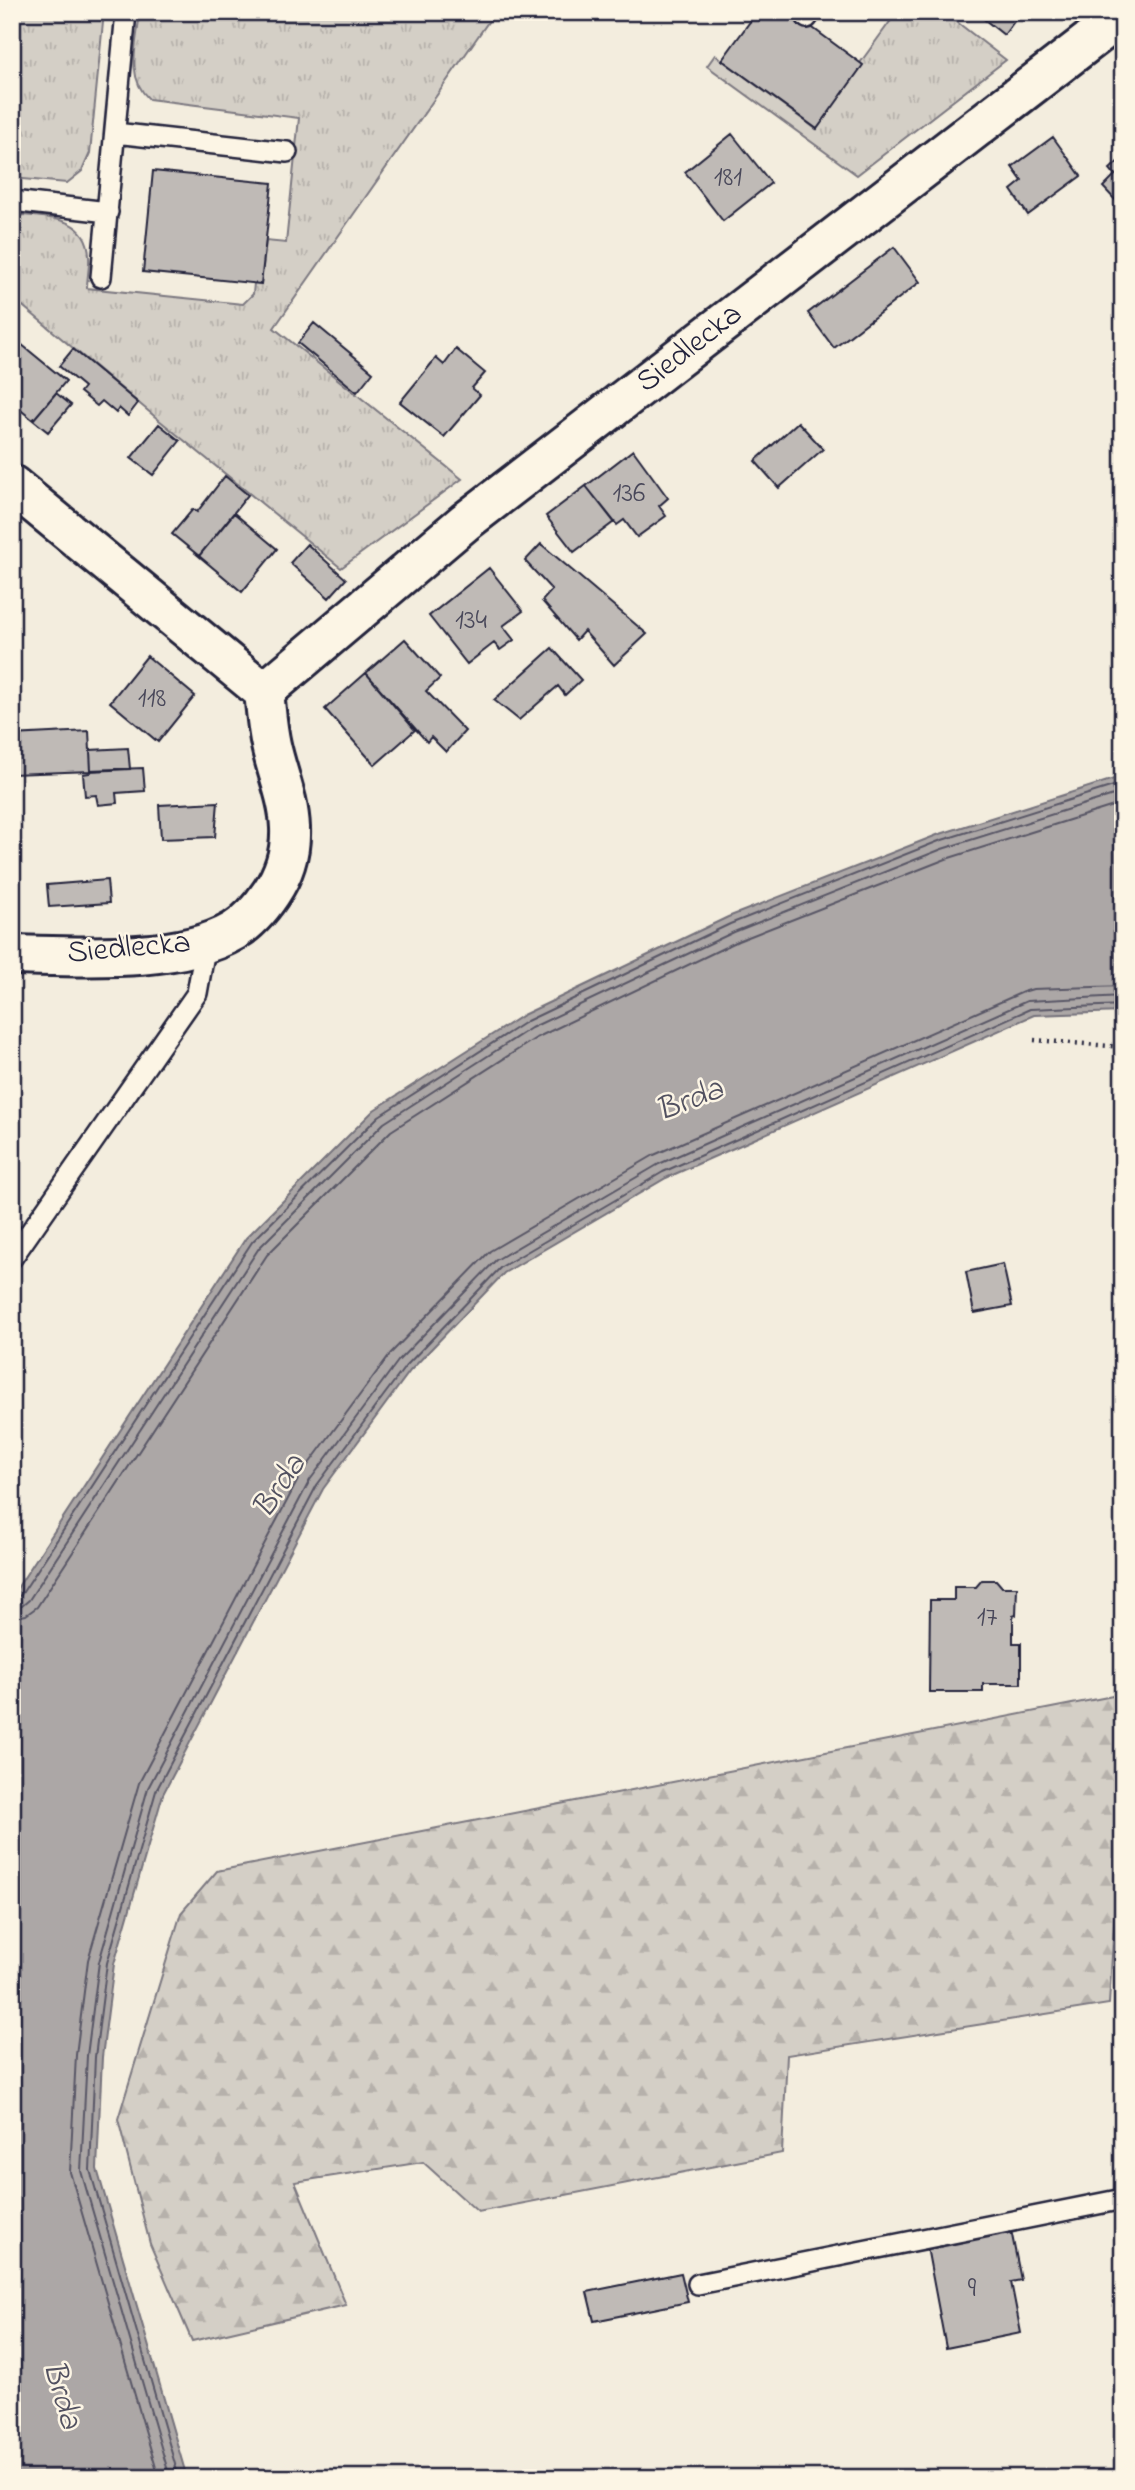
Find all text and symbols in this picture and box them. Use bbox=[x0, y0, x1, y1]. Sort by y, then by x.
house number: 181 bbox=[714, 158, 742, 199]
street label: Siedlecka bbox=[627, 292, 753, 406]
house number: 136 bbox=[613, 474, 645, 515]
house number: 134 bbox=[455, 601, 487, 642]
house number: 118 bbox=[138, 679, 166, 720]
street label: Siedlecka bbox=[65, 920, 193, 978]
water label: Brda bbox=[649, 1066, 732, 1136]
water label: Brda bbox=[241, 1444, 320, 1529]
house number: 17 bbox=[977, 1598, 998, 1639]
house number: 9 bbox=[968, 2269, 977, 2310]
water label: Brda bbox=[28, 2355, 94, 2436]

